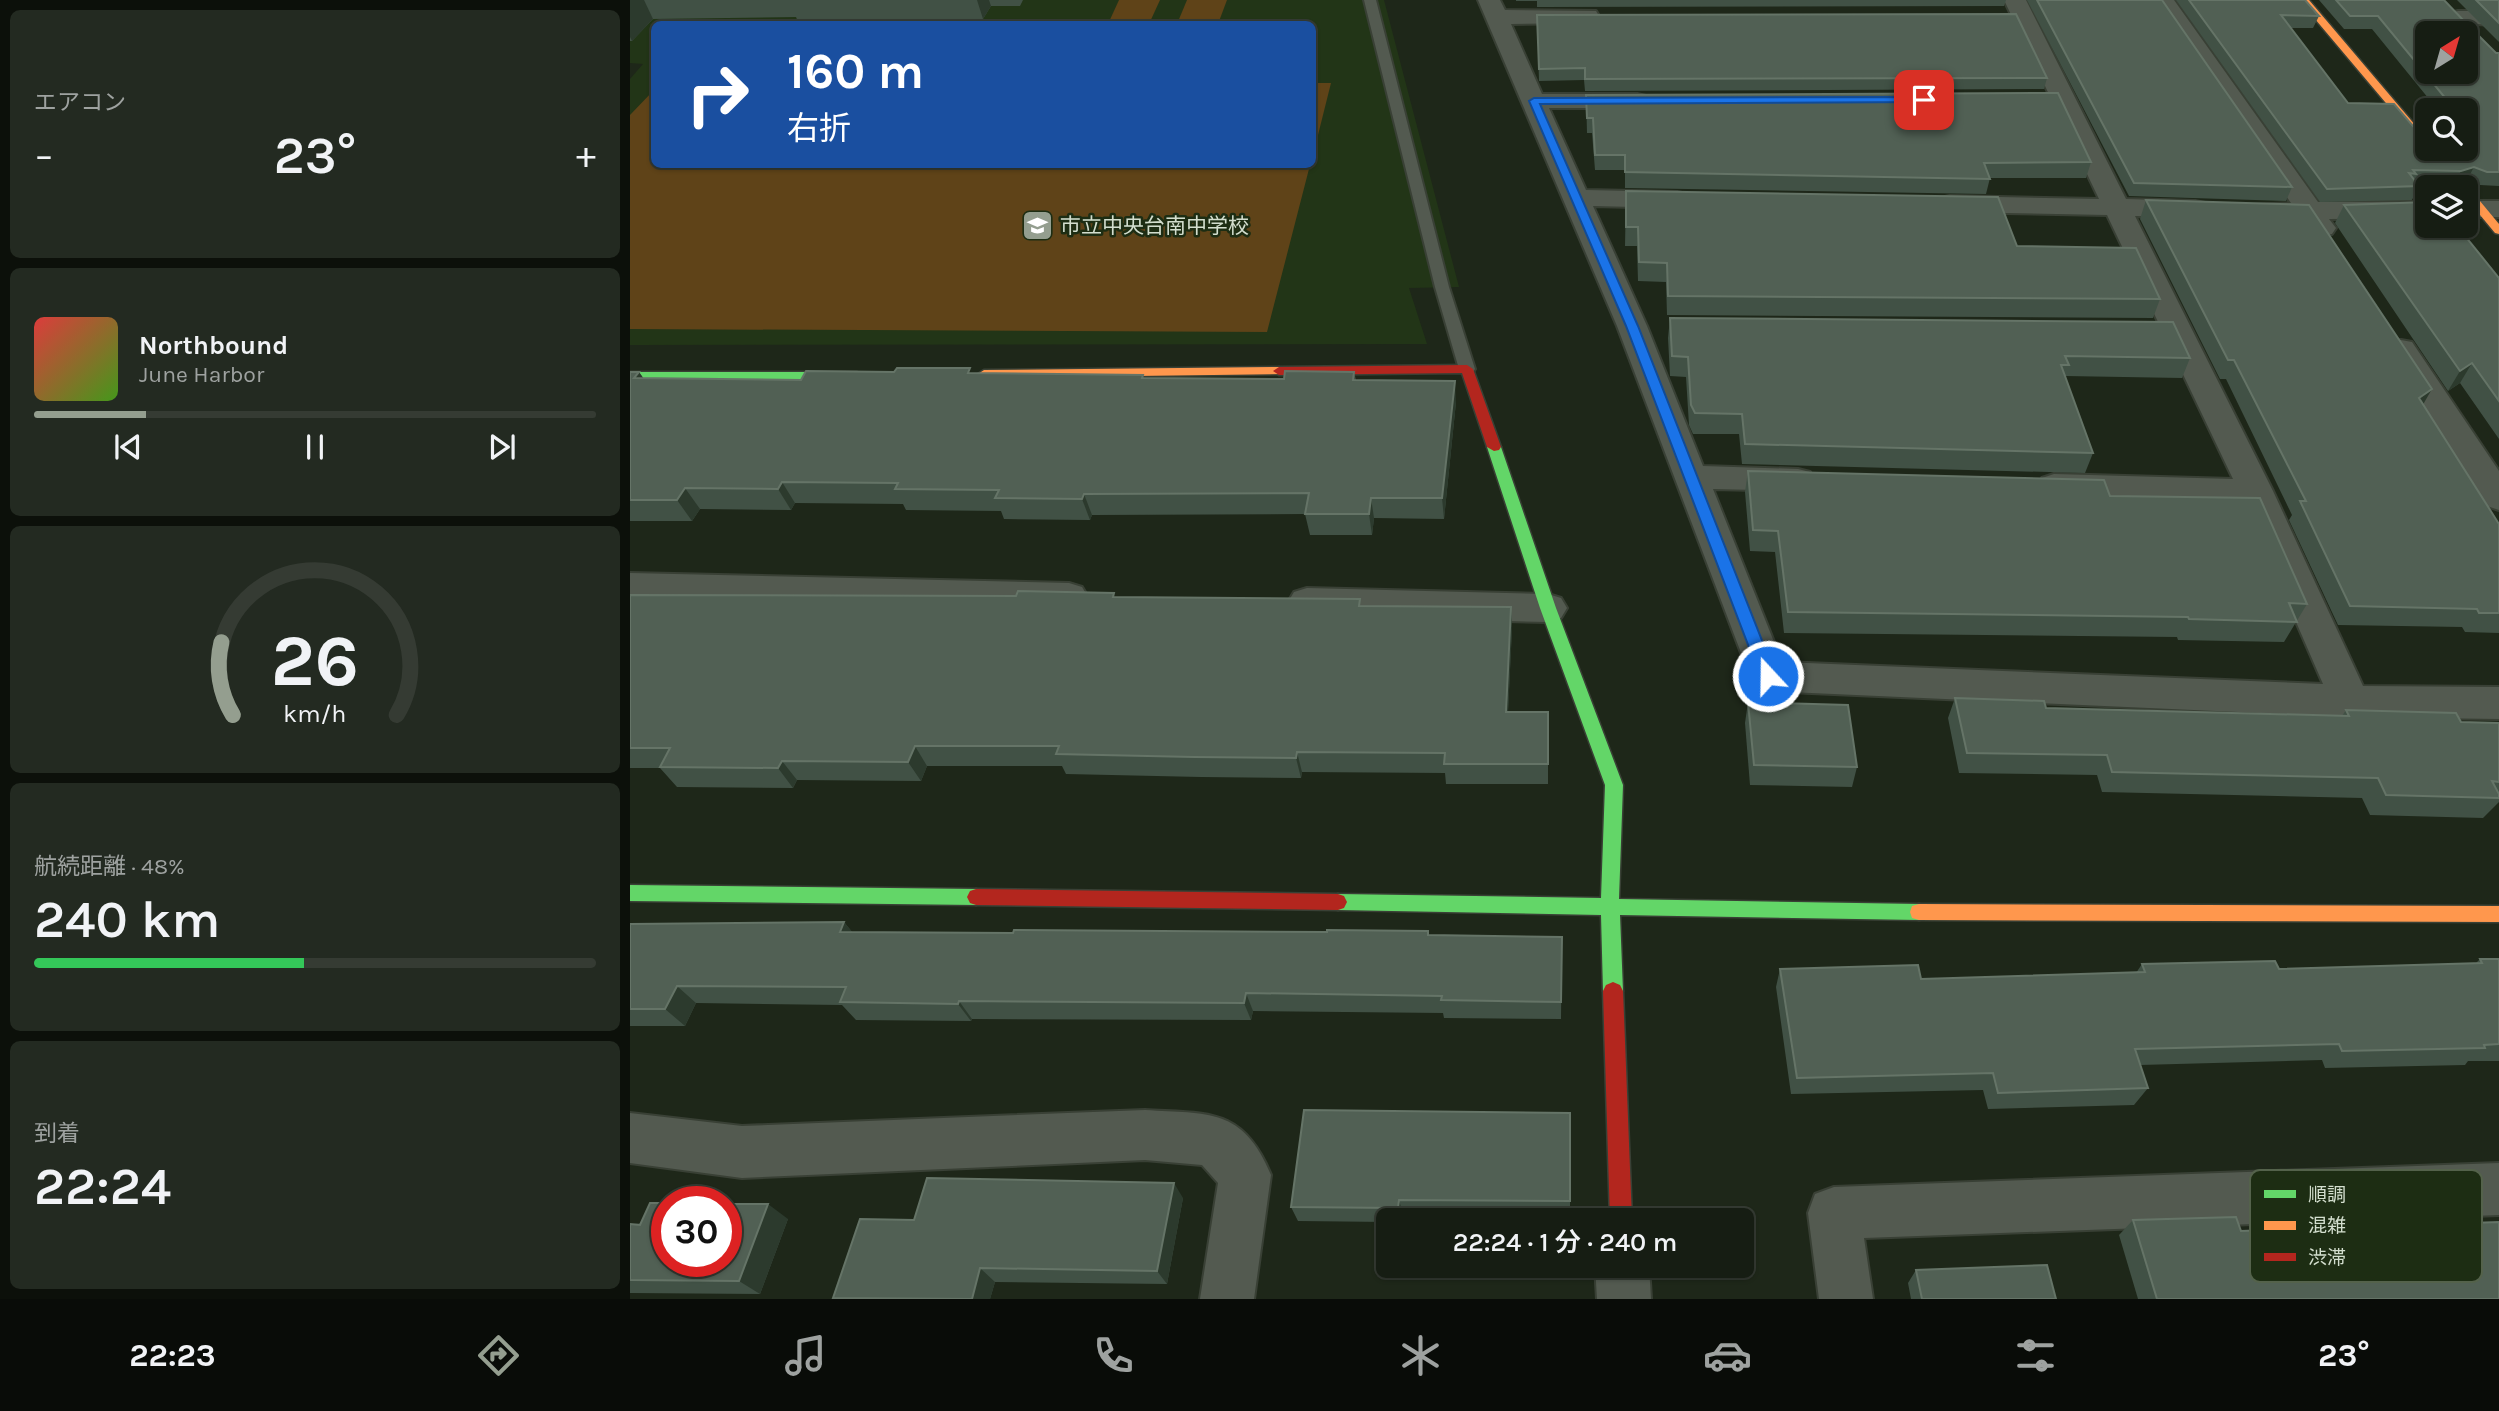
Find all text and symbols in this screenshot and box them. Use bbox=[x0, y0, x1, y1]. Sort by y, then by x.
north arrow bbox=[2415, 21, 2478, 84]
map controls bbox=[2415, 21, 2478, 238]
text: 160 m bbox=[787, 43, 924, 100]
icon: right bbox=[672, 49, 763, 140]
pin bbox=[1894, 70, 1954, 130]
icon: arrive bbox=[1905, 81, 1943, 119]
text: エアコン bbox=[34, 89, 126, 116]
button: search bbox=[2415, 98, 2478, 161]
text: 右折 bbox=[787, 110, 851, 147]
text: 23° bbox=[274, 125, 356, 186]
text: − bbox=[34, 133, 54, 178]
text: + bbox=[576, 133, 596, 178]
button: layers bbox=[2415, 175, 2478, 238]
school or university icon: 市立中央台南中学校 bbox=[1020, 209, 1054, 243]
place label: 市立中央台南中学校 bbox=[1060, 214, 1249, 238]
text: Northbound bbox=[139, 330, 288, 361]
text: June Harbor bbox=[139, 361, 264, 388]
icon: previous bbox=[109, 428, 147, 466]
icon: pause bbox=[296, 428, 334, 466]
icon: next bbox=[483, 428, 521, 466]
text: 26 bbox=[271, 619, 359, 704]
position arrow bbox=[1731, 639, 1805, 713]
text: km/h bbox=[283, 699, 347, 728]
text: 航続距離 · 48% bbox=[34, 853, 185, 880]
text: 240 km bbox=[34, 889, 220, 950]
text: 到着 bbox=[34, 1120, 80, 1147]
text: 22:24 bbox=[34, 1156, 171, 1217]
legend bbox=[2250, 1170, 2482, 1282]
text: 順調 bbox=[2308, 1184, 2346, 1206]
speed limit sign: 30 bbox=[651, 1186, 742, 1277]
text: 混雑 bbox=[2308, 1215, 2346, 1237]
text: 22:24 · 1 分 · 240 m bbox=[1453, 1227, 1677, 1258]
text: 渋滞 bbox=[2308, 1247, 2346, 1269]
icon: directions bbox=[474, 1331, 523, 1380]
icon: music bbox=[781, 1331, 830, 1380]
icon: phone bbox=[1089, 1331, 1138, 1380]
icon: climate bbox=[1396, 1331, 1445, 1380]
icon: car bbox=[1703, 1331, 1752, 1380]
icon: filters bbox=[2011, 1331, 2060, 1380]
text: 22:23 bbox=[129, 1337, 216, 1374]
text: 23° bbox=[2318, 1337, 2370, 1374]

